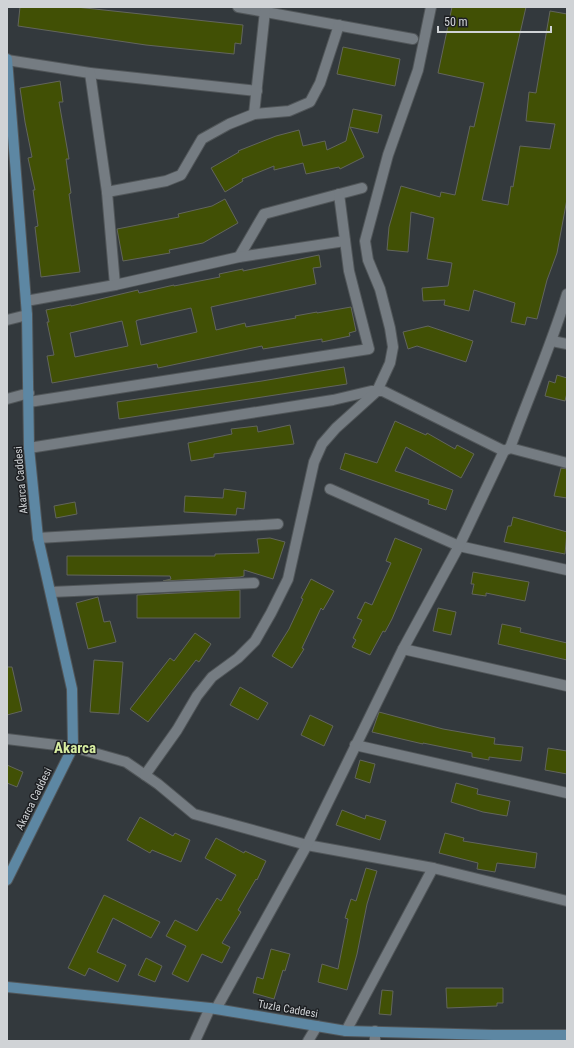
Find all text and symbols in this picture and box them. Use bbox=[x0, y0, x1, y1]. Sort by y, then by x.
scale bar bbox=[438, 8, 551, 34]
text: 50 m bbox=[444, 15, 468, 29]
street label: Akarca Caddesi bbox=[12, 446, 30, 514]
district label: Akarca bbox=[54, 739, 96, 757]
street label: Akarca Caddesi bbox=[13, 766, 55, 832]
street label: Tuzla Caddesi bbox=[257, 997, 319, 1021]

